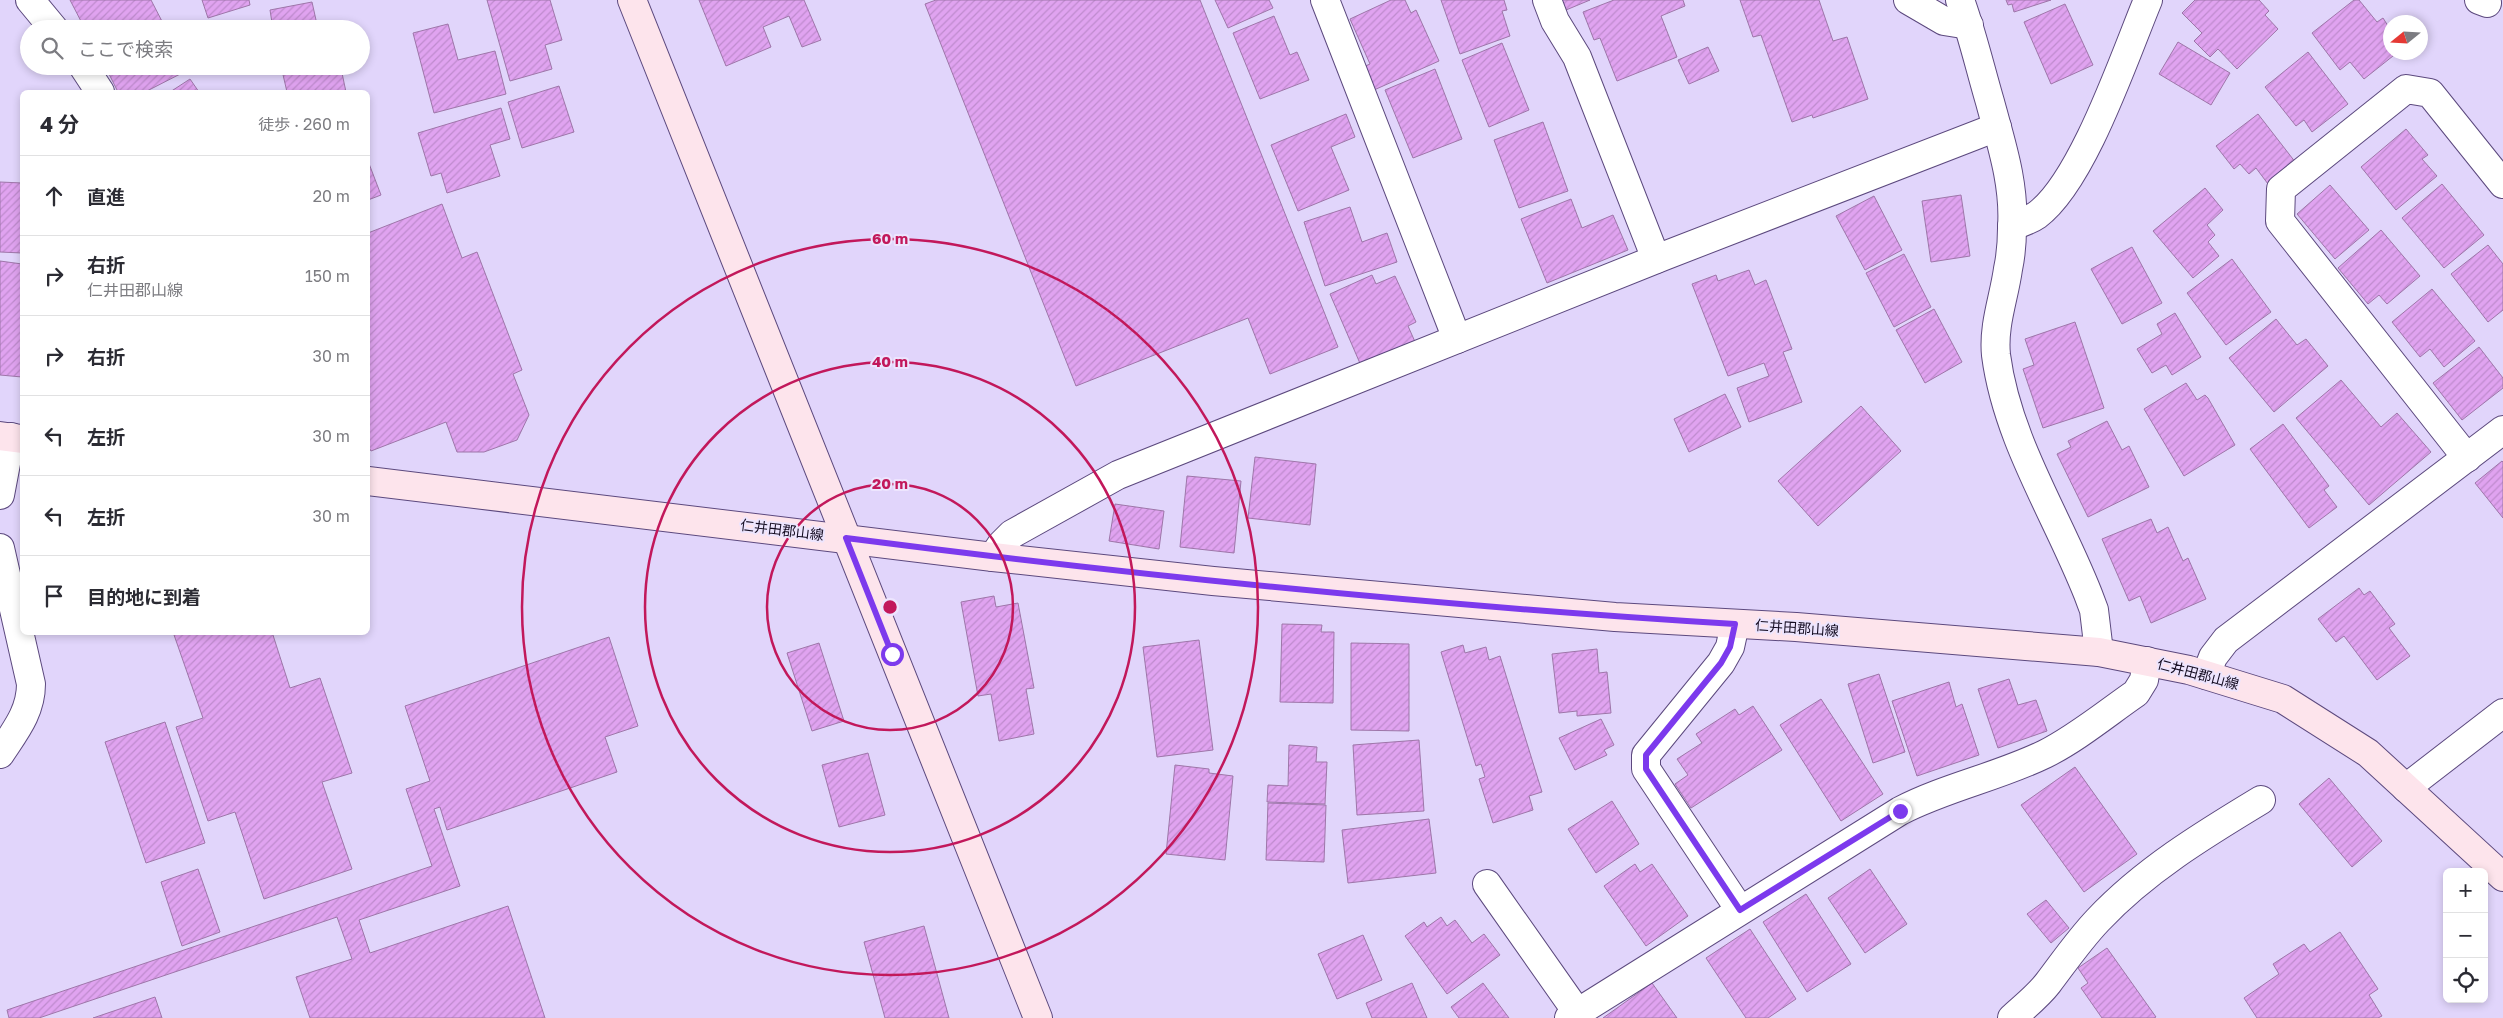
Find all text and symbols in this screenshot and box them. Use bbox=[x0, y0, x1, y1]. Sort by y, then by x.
north arrow bbox=[2383, 15, 2428, 60]
search box bbox=[20, 20, 370, 75]
icon: search bbox=[38, 34, 66, 62]
text: ここで検索 bbox=[78, 37, 173, 60]
text: 4 分 bbox=[40, 111, 79, 137]
text: 徒歩 · 260 m bbox=[258, 114, 350, 134]
icon: ahead bbox=[40, 182, 68, 210]
text: 直進 bbox=[87, 185, 125, 208]
text: 20 m bbox=[313, 186, 350, 206]
text: 60 m bbox=[872, 229, 908, 247]
text: 右折 bbox=[87, 253, 125, 276]
icon: right bbox=[40, 262, 68, 290]
text: 150 m bbox=[305, 266, 350, 286]
text: 仁井田郡山線 bbox=[87, 280, 183, 300]
icon: right bbox=[40, 342, 68, 370]
text: 右折 bbox=[87, 345, 125, 368]
text: 30 m bbox=[313, 346, 350, 366]
text: 40 m bbox=[872, 352, 908, 370]
icon: left bbox=[40, 422, 68, 450]
text: 左折 bbox=[87, 425, 125, 448]
text: 30 m bbox=[313, 426, 350, 446]
text: 20 m bbox=[872, 474, 908, 492]
icon: left bbox=[40, 502, 68, 530]
text: 左折 bbox=[87, 505, 125, 528]
text: 30 m bbox=[313, 506, 350, 526]
street label: 仁井田郡山線 bbox=[739, 516, 825, 543]
icon: arrive bbox=[40, 582, 68, 610]
text: 目的地に到着 bbox=[87, 585, 201, 608]
centre of rings bbox=[881, 598, 899, 616]
street label: 仁井田郡山線 bbox=[1755, 616, 1840, 639]
route start bbox=[881, 643, 904, 666]
street label: 仁井田郡山線 bbox=[2155, 654, 2241, 693]
route end bbox=[1889, 800, 1912, 823]
map controls bbox=[2443, 868, 2488, 1003]
button: + bbox=[2443, 868, 2488, 913]
button: − bbox=[2443, 913, 2488, 958]
button: locate bbox=[2443, 958, 2488, 1003]

